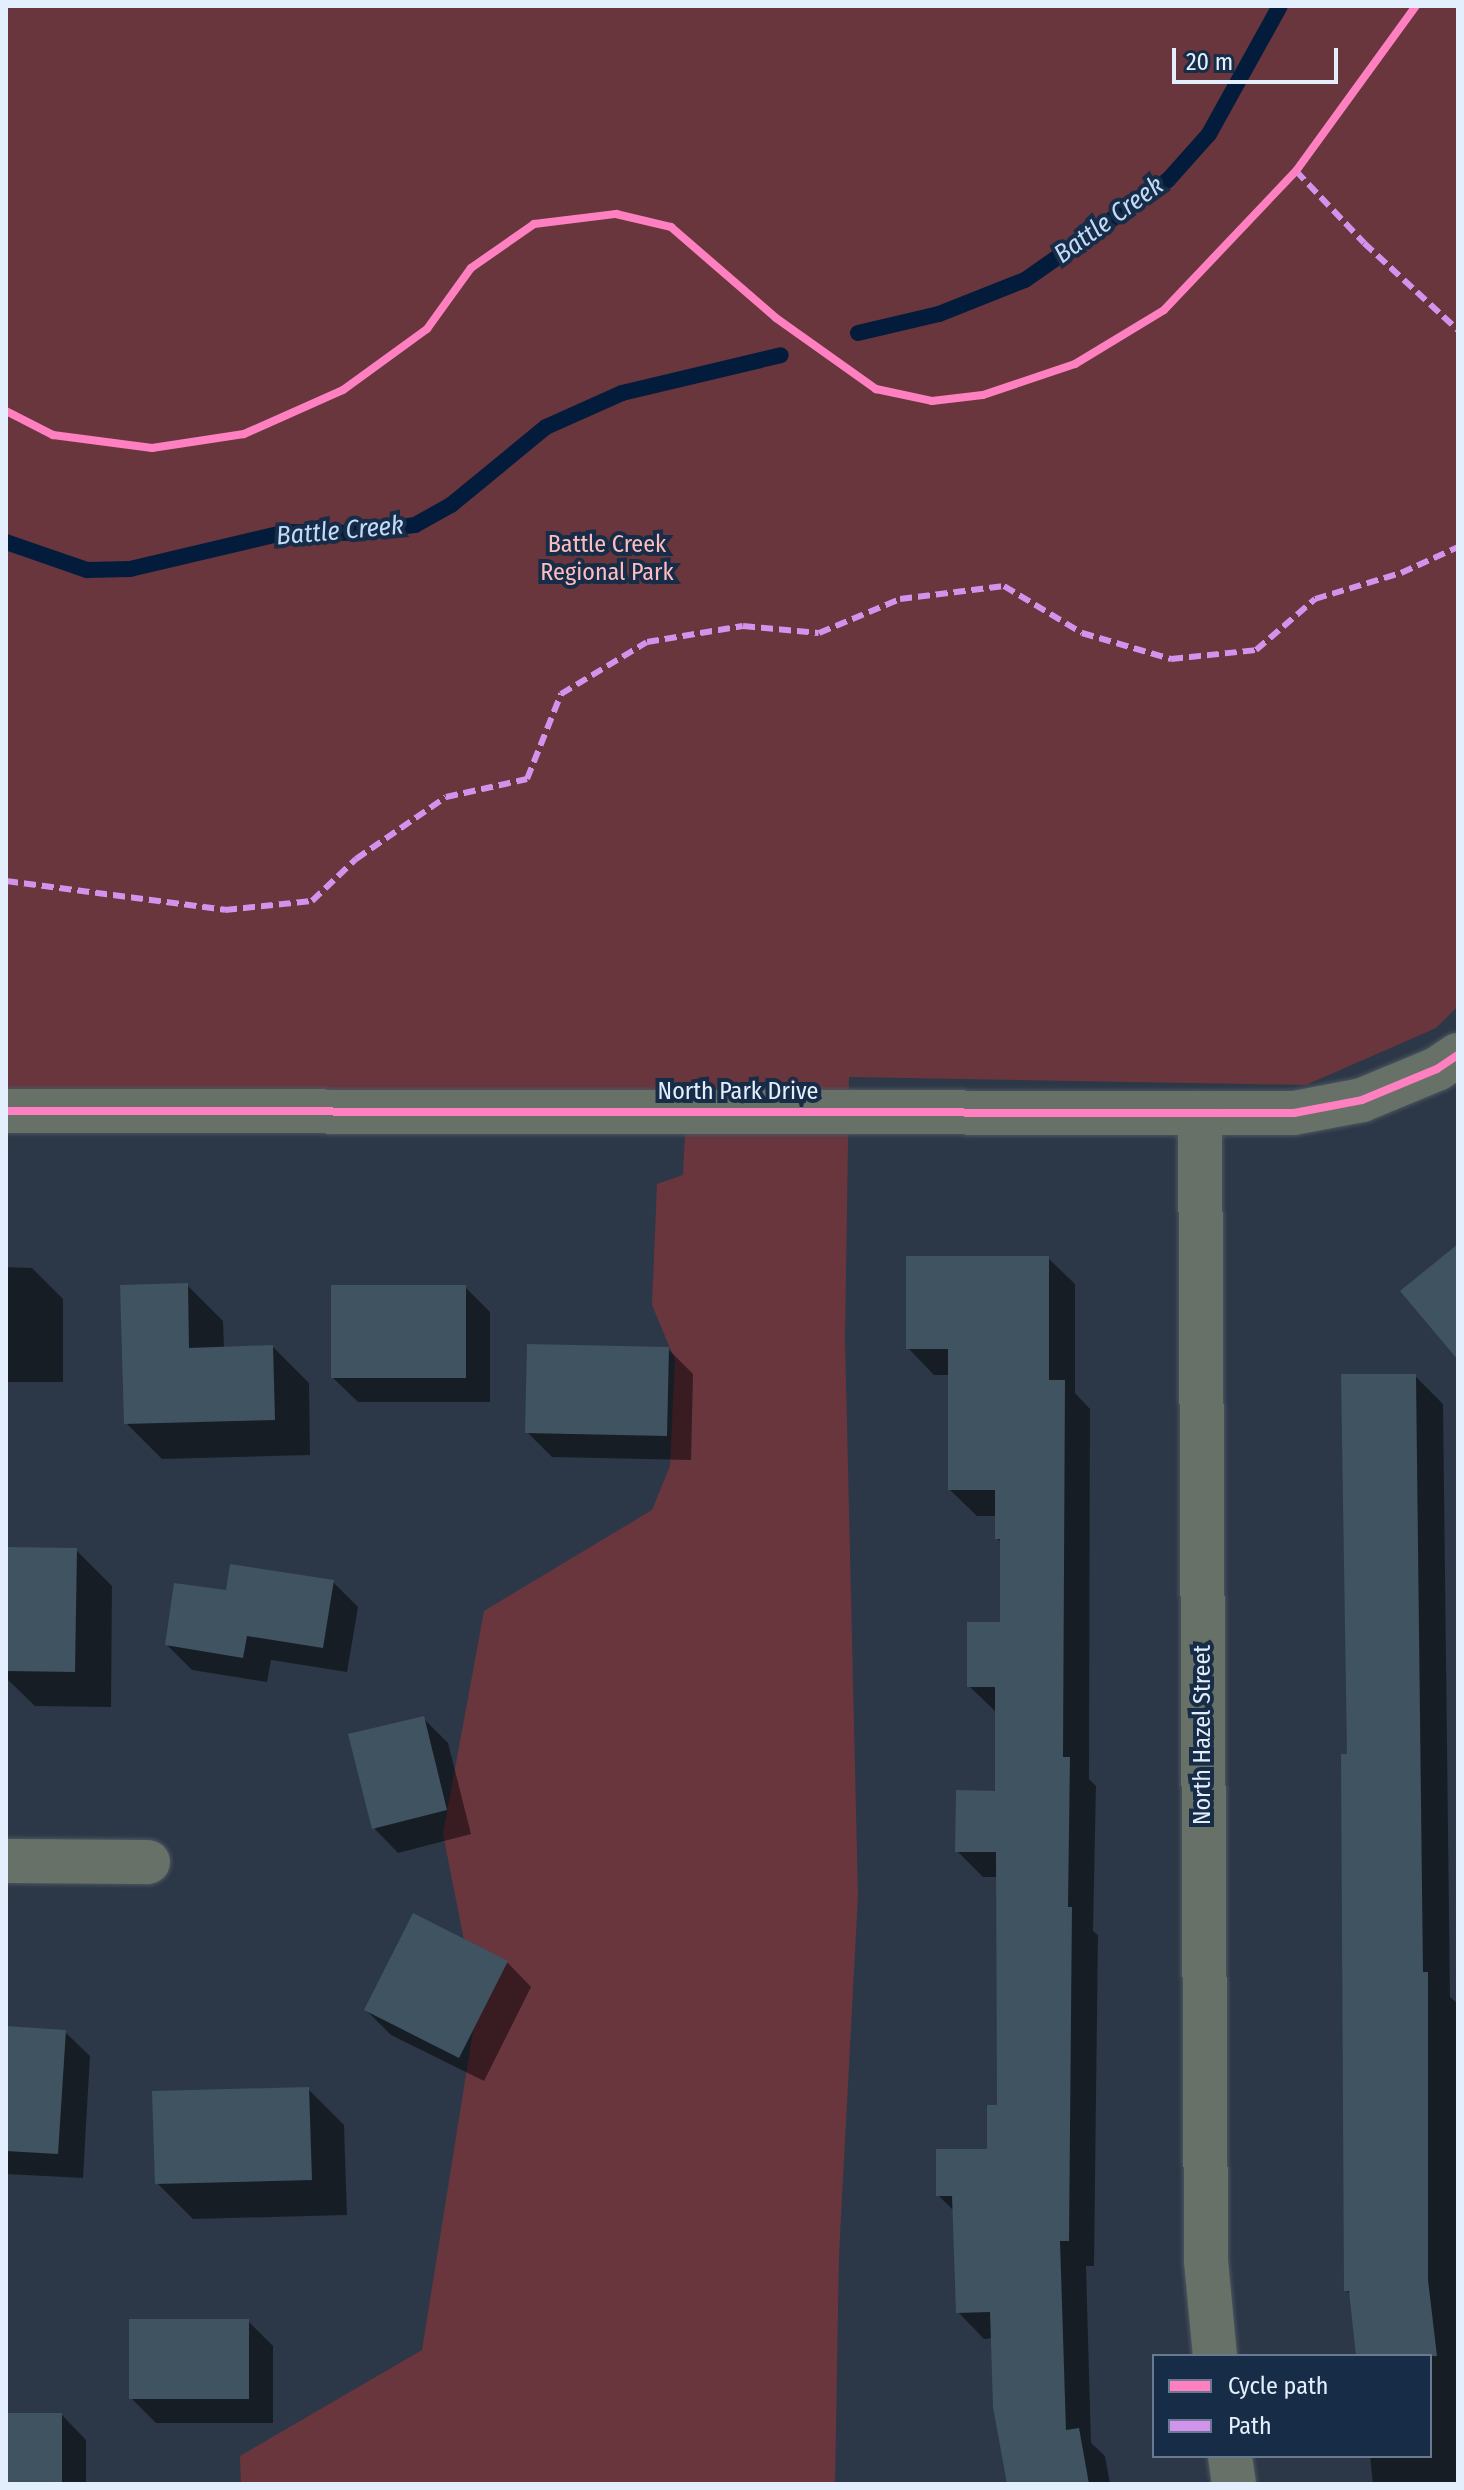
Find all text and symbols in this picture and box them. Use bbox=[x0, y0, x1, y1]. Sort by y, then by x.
scale bar bbox=[1176, 32, 1342, 82]
text: 20 m bbox=[1186, 48, 1233, 76]
water label: Battle Creek bbox=[1048, 170, 1170, 270]
water label: Battle Creek bbox=[275, 510, 405, 552]
park label: Battle Creek Regional Park bbox=[540, 531, 674, 587]
street label: North Park Drive bbox=[658, 1078, 818, 1106]
street label: North Hazel Street bbox=[1189, 1645, 1217, 1825]
legend bbox=[1152, 2354, 1432, 2458]
text: Cycle path bbox=[1228, 2372, 1328, 2400]
text: Path bbox=[1228, 2412, 1272, 2440]

